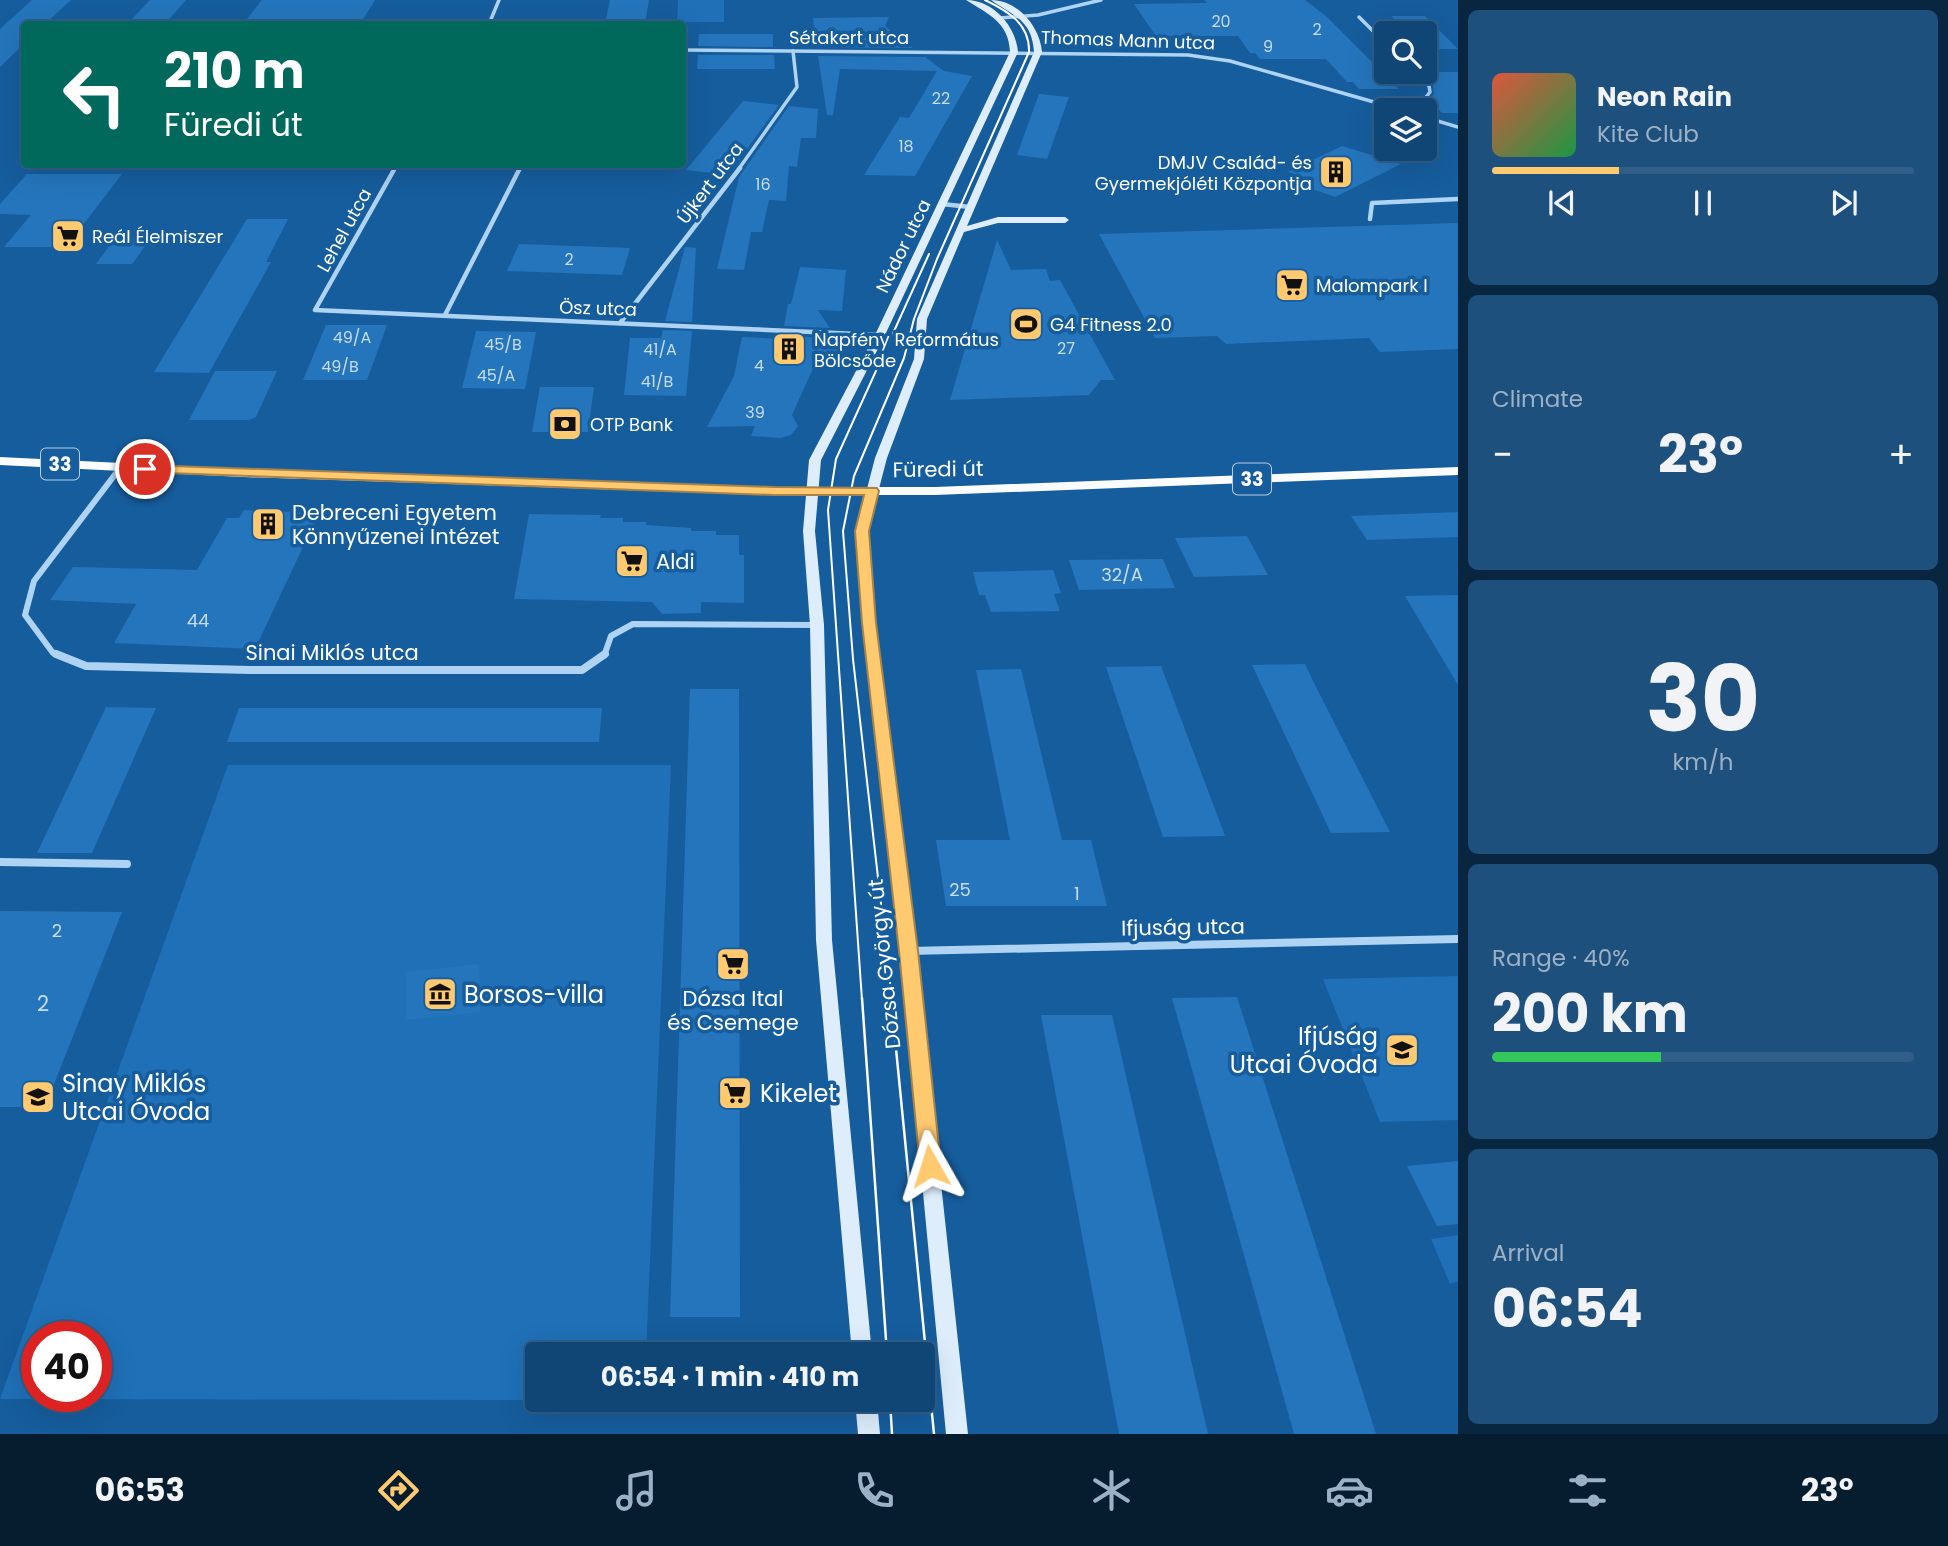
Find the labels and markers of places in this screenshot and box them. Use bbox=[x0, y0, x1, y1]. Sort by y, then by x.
place label: DMJV Család- és Gyermekjóléti Központja bbox=[1095, 150, 1312, 196]
building icon: DMJV Család- és Gyermekjóléti Központja bbox=[1317, 153, 1355, 191]
supermarket icon: Reál Élelmiszer bbox=[49, 217, 87, 255]
place label: Reál Élelmiszer bbox=[92, 224, 223, 249]
supermarket icon: Malompark I bbox=[1273, 266, 1311, 304]
place label: Malompark I bbox=[1316, 273, 1428, 298]
sports icon: G4 Fitness 2.0 bbox=[1007, 305, 1045, 343]
place label: G4 Fitness 2.0 bbox=[1050, 312, 1172, 337]
place label: Napfény Református Bölcsőde bbox=[814, 327, 999, 373]
building icon: Napfény Református Bölcsőde bbox=[770, 330, 808, 368]
bank icon: OTP Bank bbox=[546, 405, 584, 443]
place label: OTP Bank bbox=[590, 412, 674, 437]
pin bbox=[115, 439, 175, 499]
place label: Debreceni Egyetem Könnyűzenei Intézet bbox=[292, 498, 499, 551]
building icon: Debreceni Egyetem Könnyűzenei Intézet bbox=[249, 505, 287, 543]
supermarket icon: Aldi bbox=[613, 542, 651, 580]
place label: Aldi bbox=[656, 547, 695, 576]
supermarket icon: Dózsa Ital és Csemege bbox=[714, 945, 752, 983]
museum icon: Borsos-villa bbox=[421, 975, 459, 1013]
place label: Borsos-villa bbox=[464, 978, 604, 1011]
place label: Dózsa Ital és Csemege bbox=[667, 984, 799, 1037]
place label: Ifjúság Utcai Óvoda bbox=[1230, 1020, 1378, 1081]
school or university icon: Ifjúság Utcai Óvoda bbox=[1383, 1031, 1421, 1069]
place label: Sinay Miklós Utcai Óvoda bbox=[62, 1067, 210, 1128]
supermarket icon: Kikelet bbox=[716, 1074, 754, 1112]
place label: Kikelet bbox=[760, 1077, 837, 1110]
school or university icon: Sinay Miklós Utcai Óvoda bbox=[19, 1078, 57, 1116]

